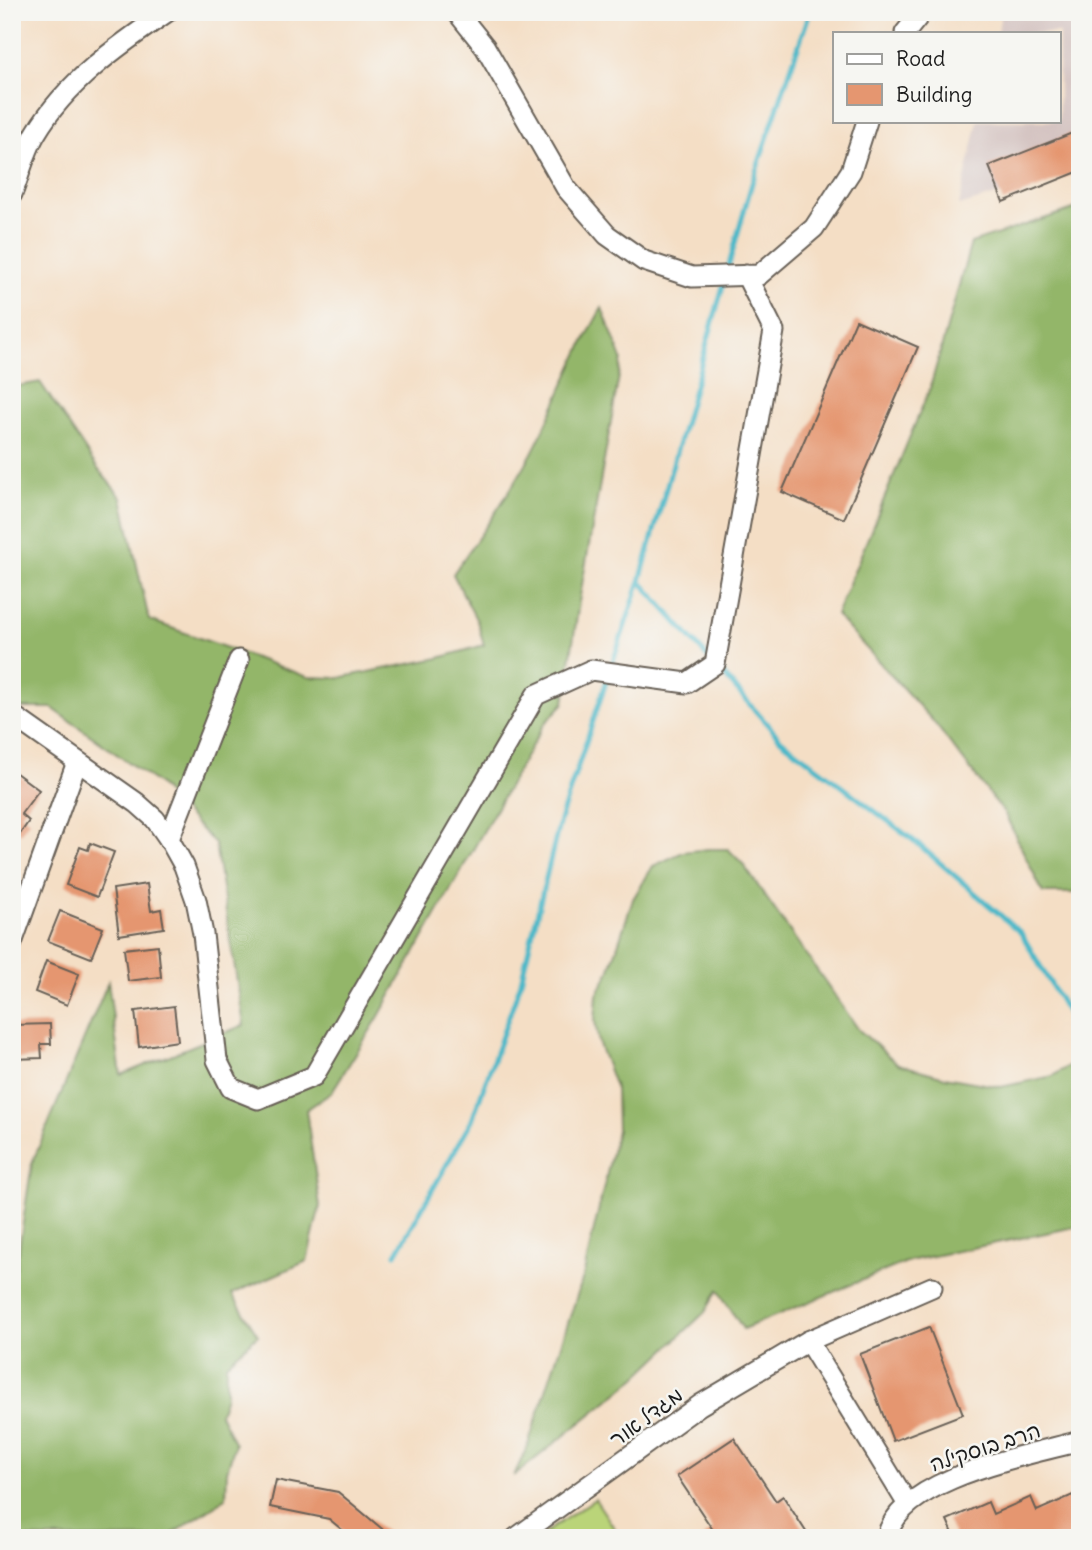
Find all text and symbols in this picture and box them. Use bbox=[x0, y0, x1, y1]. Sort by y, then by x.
legend bbox=[833, 32, 1060, 122]
text: Road bbox=[896, 45, 945, 72]
text: Building bbox=[896, 81, 972, 108]
street label: מגדל אור bbox=[604, 1381, 688, 1453]
street label: הרב בוסקילה bbox=[926, 1416, 1044, 1478]

